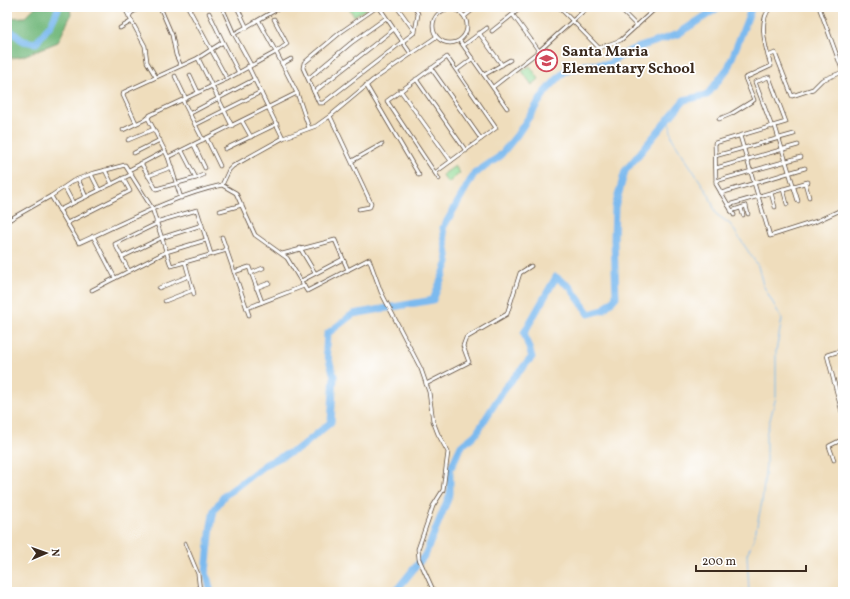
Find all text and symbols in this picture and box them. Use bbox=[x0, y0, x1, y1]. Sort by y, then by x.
place label: Santa Maria Elementary School bbox=[562, 42, 695, 80]
school or university icon: Santa Maria Elementary School bbox=[533, 48, 559, 74]
north arrow bbox=[26, 533, 66, 573]
scale bar bbox=[696, 547, 806, 573]
text: N bbox=[47, 548, 62, 557]
text: 200 m bbox=[702, 554, 736, 570]

